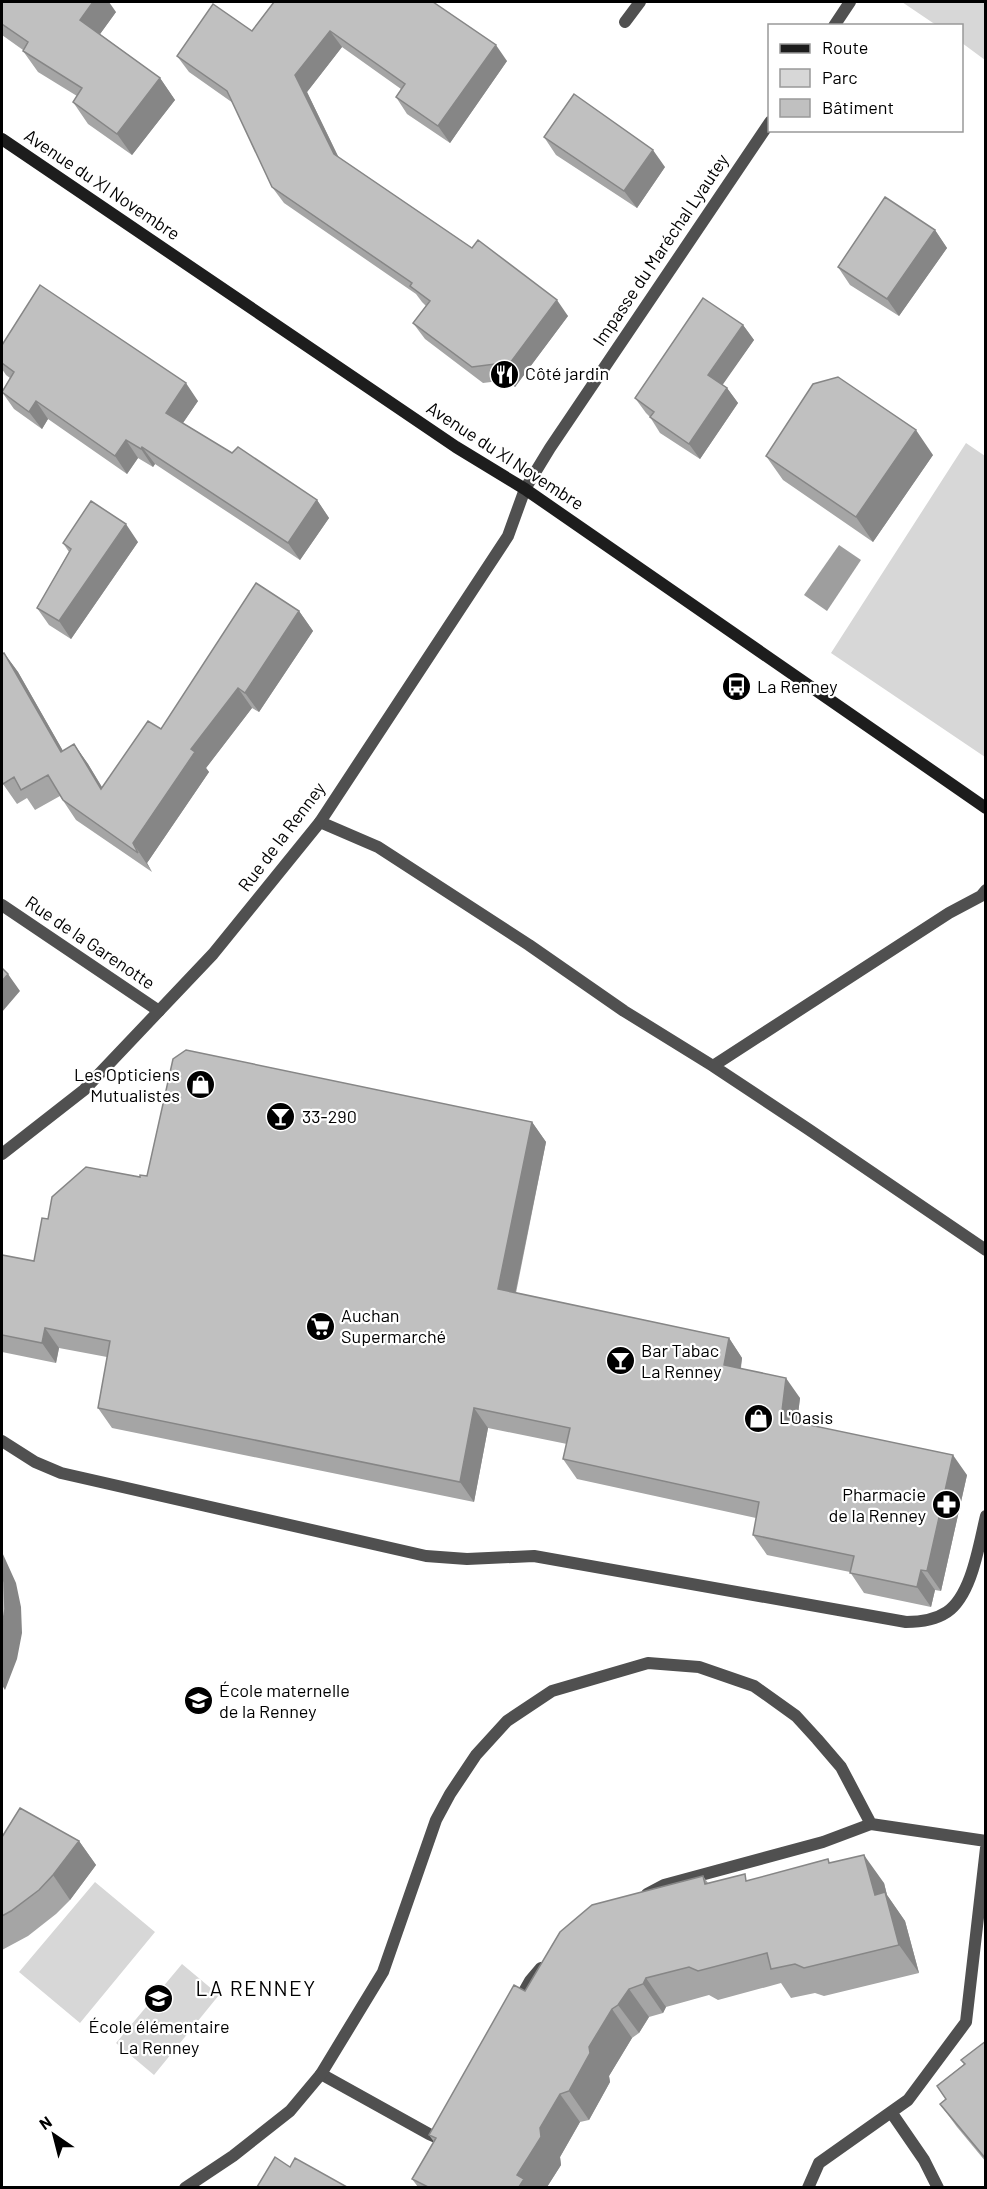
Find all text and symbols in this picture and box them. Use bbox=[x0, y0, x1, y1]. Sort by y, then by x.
legend bbox=[768, 24, 963, 132]
text: Route bbox=[822, 36, 868, 58]
text: Parc bbox=[822, 66, 858, 88]
text: Bâtiment bbox=[822, 96, 894, 118]
street label: Avenue du XI Novembre bbox=[21, 124, 185, 244]
street label: Impasse du Maréchal Lyautey bbox=[588, 149, 733, 350]
restaurant icon: Côté jardin bbox=[488, 358, 520, 390]
place label: Côté jardin bbox=[525, 362, 609, 384]
street label: Avenue du XI Novembre bbox=[423, 396, 588, 514]
bus stop icon: La Renney bbox=[720, 671, 752, 703]
place label: La Renney bbox=[757, 675, 838, 697]
street label: Rue de la Renney bbox=[233, 777, 329, 895]
street label: Rue de la Garenotte bbox=[22, 891, 160, 994]
place label: Les Opticiens Mutualistes bbox=[74, 1063, 180, 1106]
shop icon: Les Opticiens Mutualistes bbox=[185, 1069, 217, 1101]
bar icon: 33-290 bbox=[265, 1101, 297, 1133]
place label: 33-290 bbox=[302, 1105, 357, 1127]
place label: Auchan Supermarché bbox=[341, 1304, 446, 1347]
supermarket icon: Auchan Supermarché bbox=[304, 1310, 336, 1342]
place label: Bar Tabac La Renney bbox=[641, 1339, 722, 1382]
bar icon: Bar Tabac La Renney bbox=[604, 1345, 636, 1377]
shop icon: L'Oasis bbox=[742, 1402, 774, 1434]
place label: L'Oasis bbox=[779, 1406, 833, 1428]
place label: Pharmacie de la Renney bbox=[829, 1483, 926, 1526]
pharmacy icon: Pharmacie de la Renney bbox=[931, 1489, 963, 1521]
place label: École maternelle de la Renney bbox=[219, 1679, 350, 1722]
school or university icon: École maternelle de la Renney bbox=[182, 1685, 214, 1717]
district label: LA RENNEY bbox=[195, 1975, 317, 2000]
school or university icon: École élémentaire La Renney bbox=[143, 1982, 175, 2014]
place label: École élémentaire La Renney bbox=[88, 2015, 230, 2058]
north arrow bbox=[24, 2105, 84, 2165]
text: N bbox=[35, 2111, 55, 2133]

